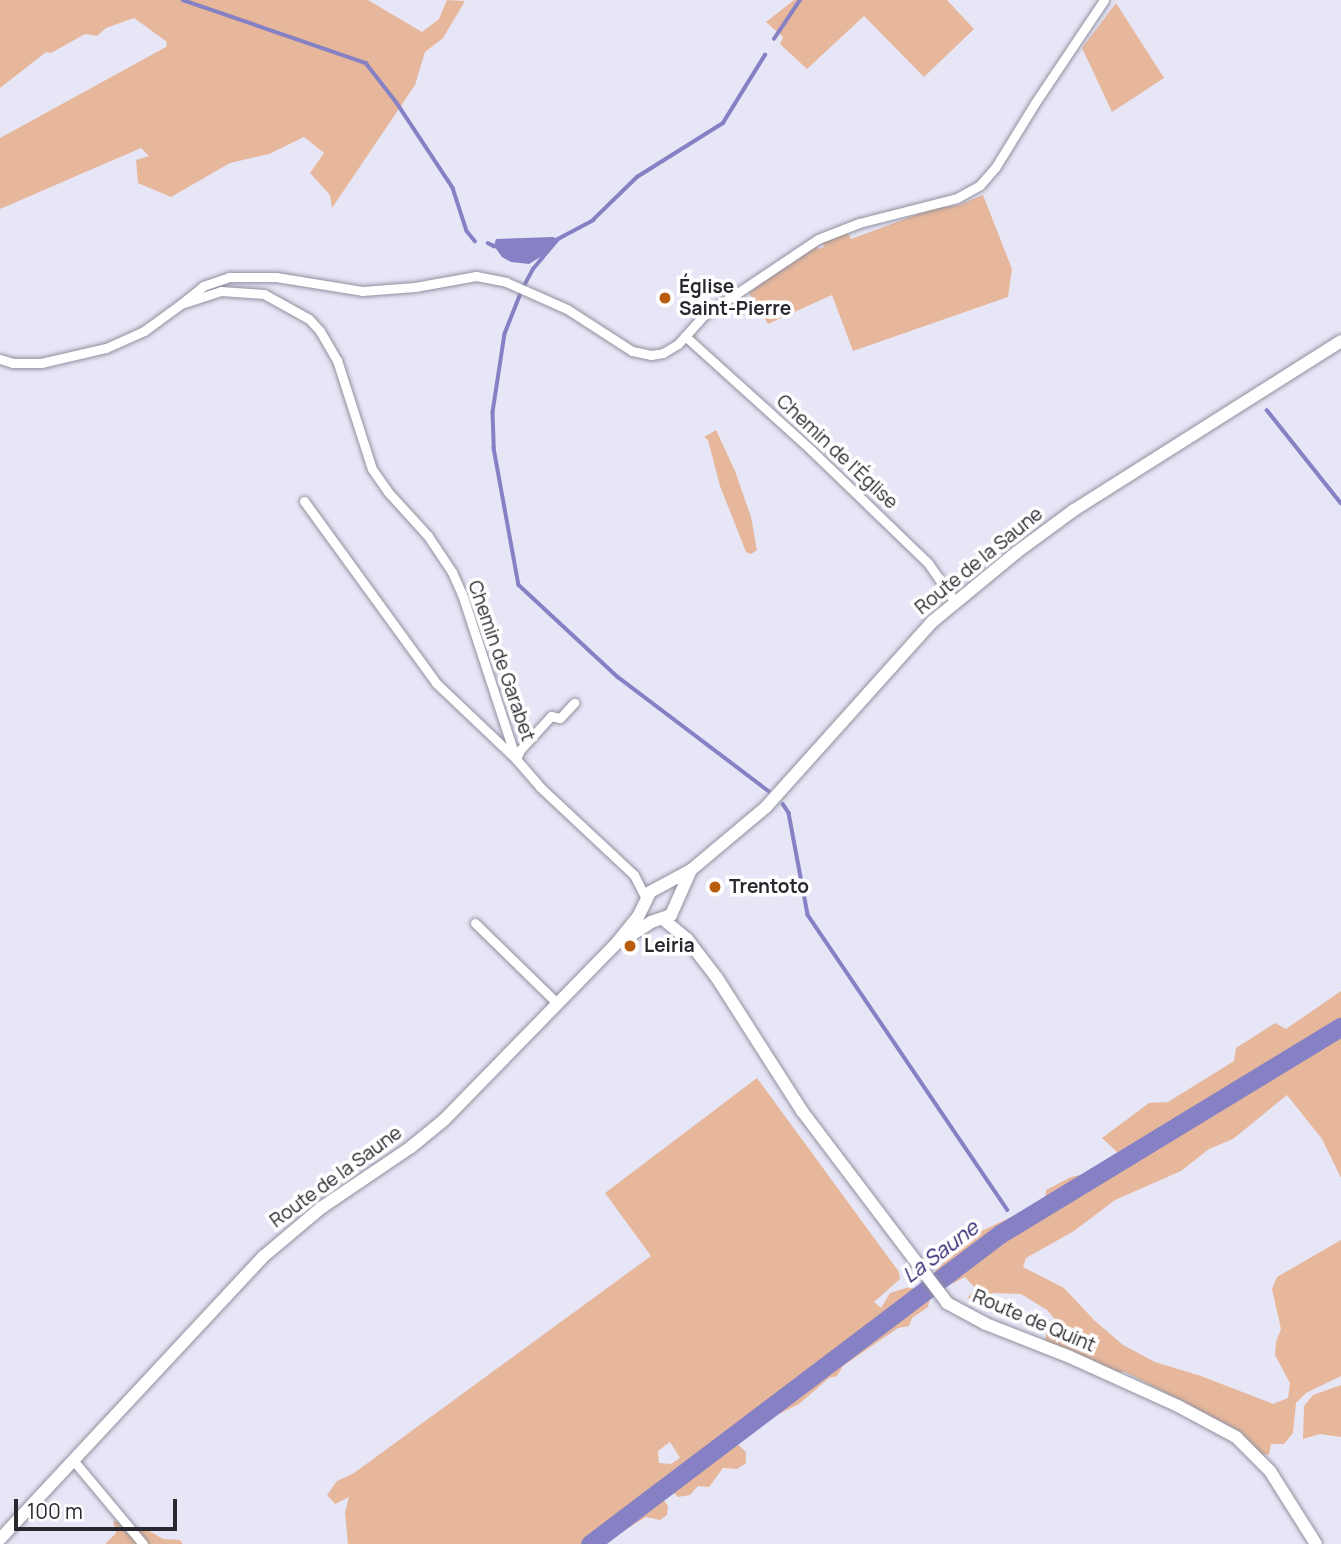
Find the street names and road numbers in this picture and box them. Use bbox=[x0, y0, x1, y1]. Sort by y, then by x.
street label: Chemin de l'Église bbox=[772, 390, 902, 514]
street label: Route de la Saune bbox=[911, 503, 1047, 619]
street label: Chemin de Garabet bbox=[463, 578, 539, 744]
street label: Route de la Saune bbox=[266, 1121, 406, 1233]
street label: Route de Quint bbox=[969, 1285, 1099, 1357]

